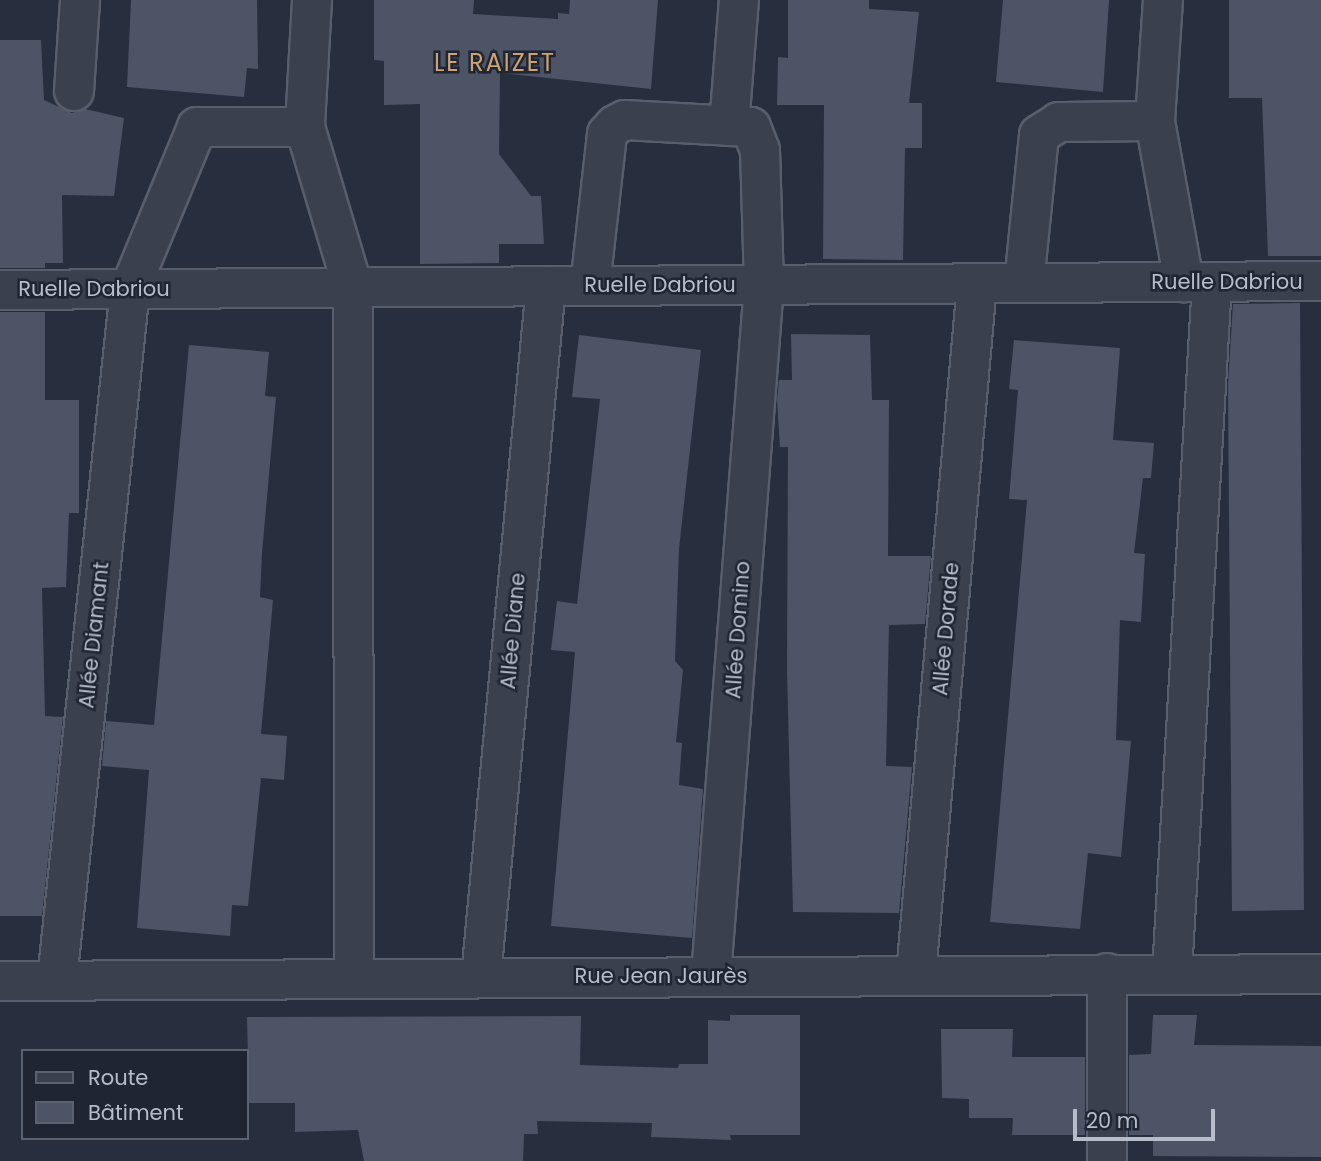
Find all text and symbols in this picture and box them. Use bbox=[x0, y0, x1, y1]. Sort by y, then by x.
district label: LE RAIZET bbox=[435, 49, 555, 77]
street label: Ruelle Dabriou bbox=[1151, 269, 1303, 295]
street label: Ruelle Dabriou bbox=[584, 272, 736, 298]
street label: Ruelle Dabriou bbox=[18, 276, 170, 302]
street label: Allée Diamant bbox=[74, 560, 114, 710]
street label: Allée Domino bbox=[721, 560, 755, 700]
street label: Allée Dorade bbox=[928, 561, 964, 697]
street label: Allée Diane bbox=[495, 572, 531, 690]
street label: Rue Jean Jaurès bbox=[575, 963, 747, 989]
legend bbox=[21, 1049, 248, 1140]
text: Route bbox=[88, 1063, 148, 1092]
scale bar bbox=[1076, 1094, 1218, 1138]
text: Bâtiment bbox=[88, 1098, 184, 1127]
text: 20 m bbox=[1086, 1106, 1139, 1135]

